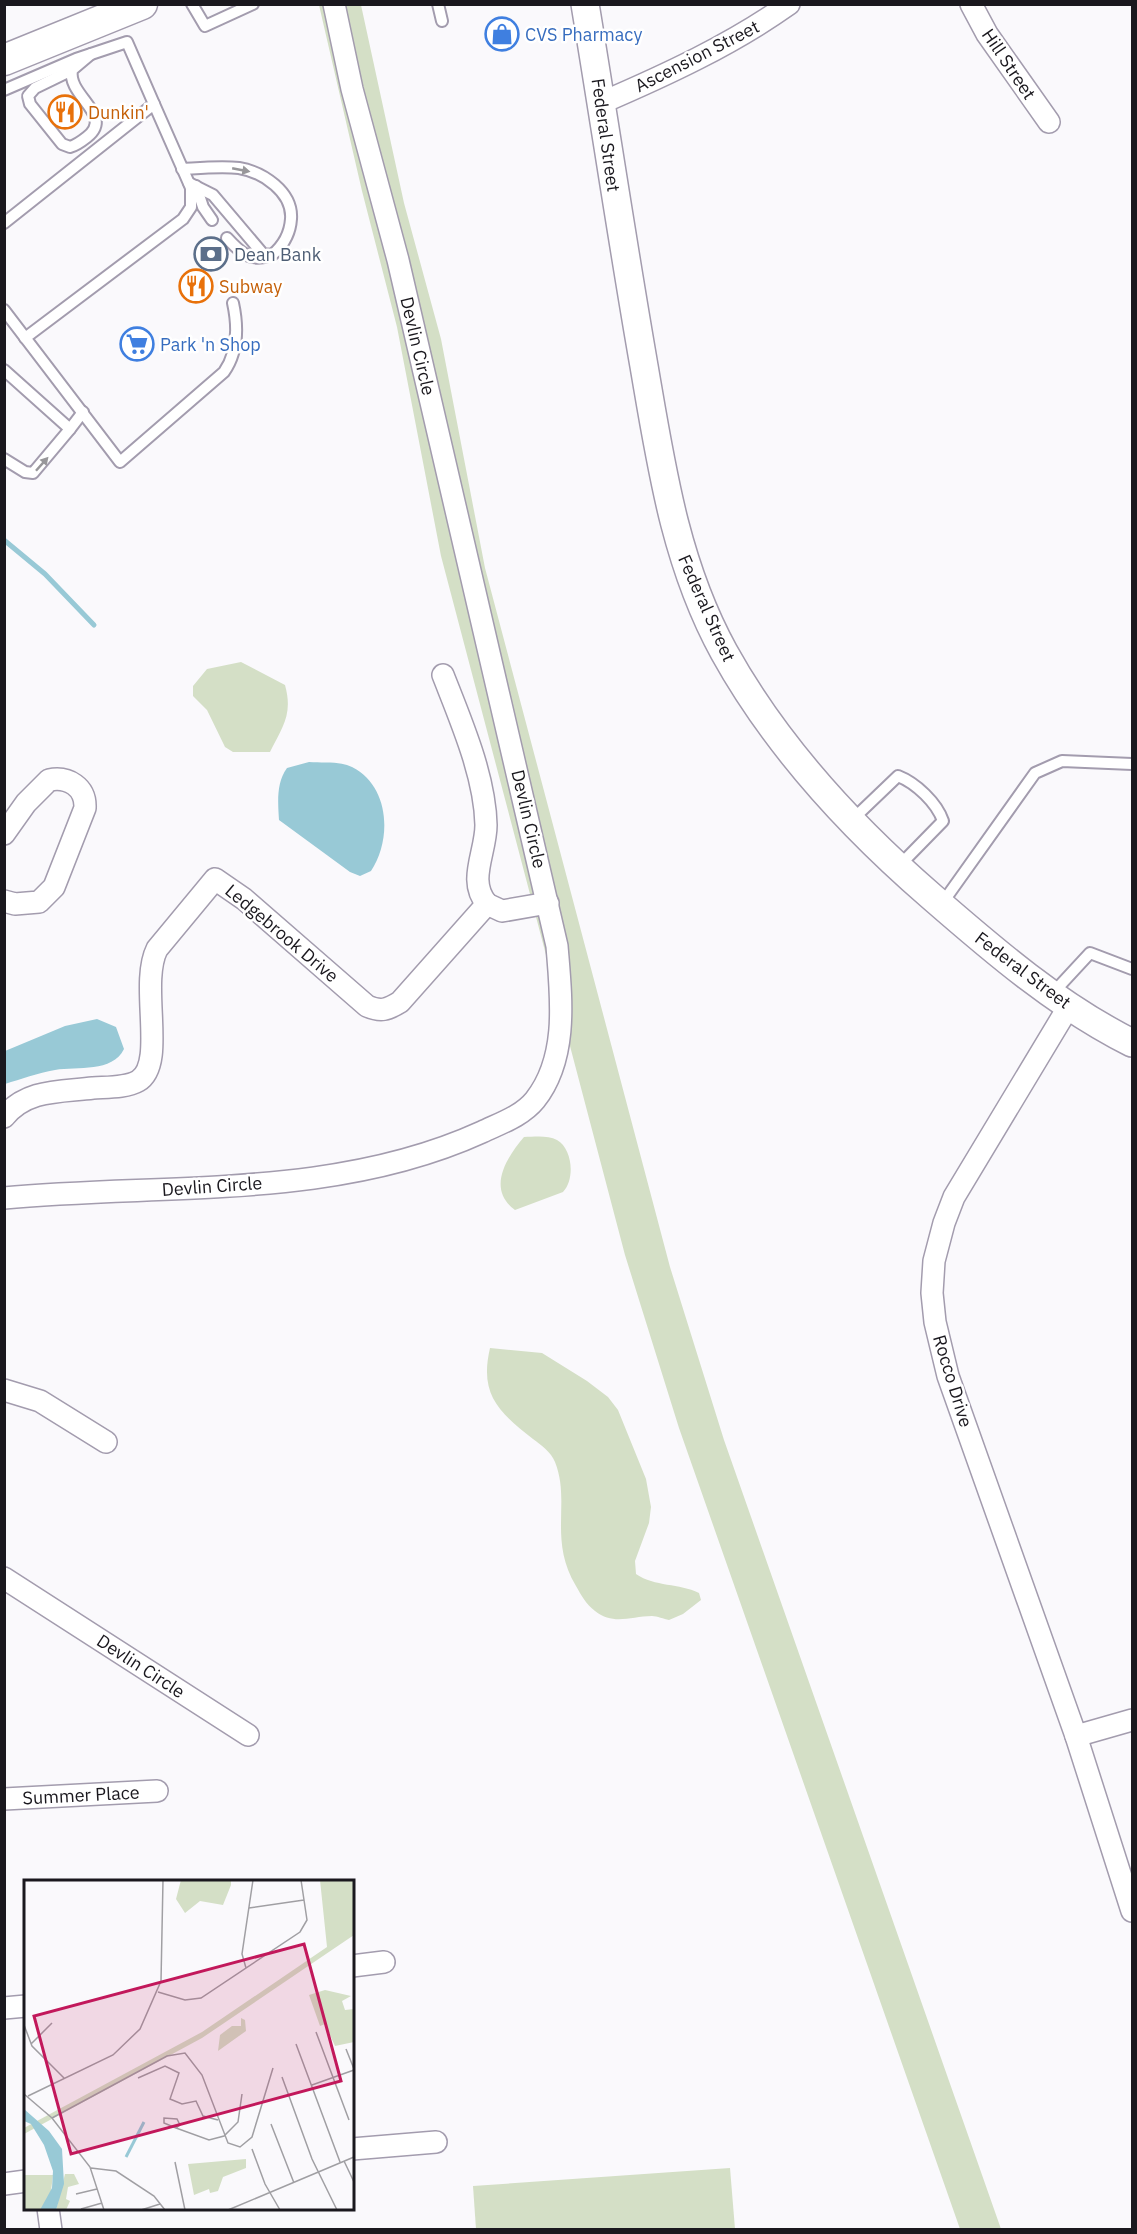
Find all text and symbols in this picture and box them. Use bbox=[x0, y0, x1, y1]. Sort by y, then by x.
street label: Ascension Street bbox=[631, 15, 763, 97]
shop icon: CVS Pharmacy bbox=[484, 16, 520, 52]
place label: CVS Pharmacy bbox=[525, 23, 642, 46]
street label: Hill Street bbox=[977, 24, 1041, 104]
street label: Federal Street bbox=[587, 77, 625, 193]
restaurant icon: Dunkin' bbox=[47, 94, 83, 130]
place label: Dunkin' bbox=[88, 101, 149, 124]
one-way arrow bbox=[231, 166, 250, 175]
bank icon: Dean Bank bbox=[193, 236, 229, 272]
place label: Dean Bank bbox=[234, 243, 322, 266]
restaurant icon: Subway bbox=[178, 268, 214, 304]
place label: Subway bbox=[219, 275, 282, 298]
street label: Devlin Circle bbox=[395, 294, 441, 398]
supermarket icon: Park 'n Shop bbox=[119, 326, 155, 362]
place label: Park 'n Shop bbox=[160, 333, 261, 356]
one-way arrow bbox=[35, 457, 49, 472]
street label: Federal Street bbox=[673, 551, 741, 665]
street label: Devlin Circle bbox=[506, 767, 552, 871]
street label: Ledgebrook Drive bbox=[221, 879, 344, 987]
street label: Federal Street bbox=[970, 926, 1076, 1014]
street label: Devlin Circle bbox=[161, 1171, 263, 1201]
street label: Rocco Drive bbox=[928, 1332, 978, 1430]
street label: Devlin Circle bbox=[93, 1629, 190, 1703]
street label: Summer Place bbox=[22, 1780, 140, 1810]
inset map bbox=[24, 1880, 354, 2210]

